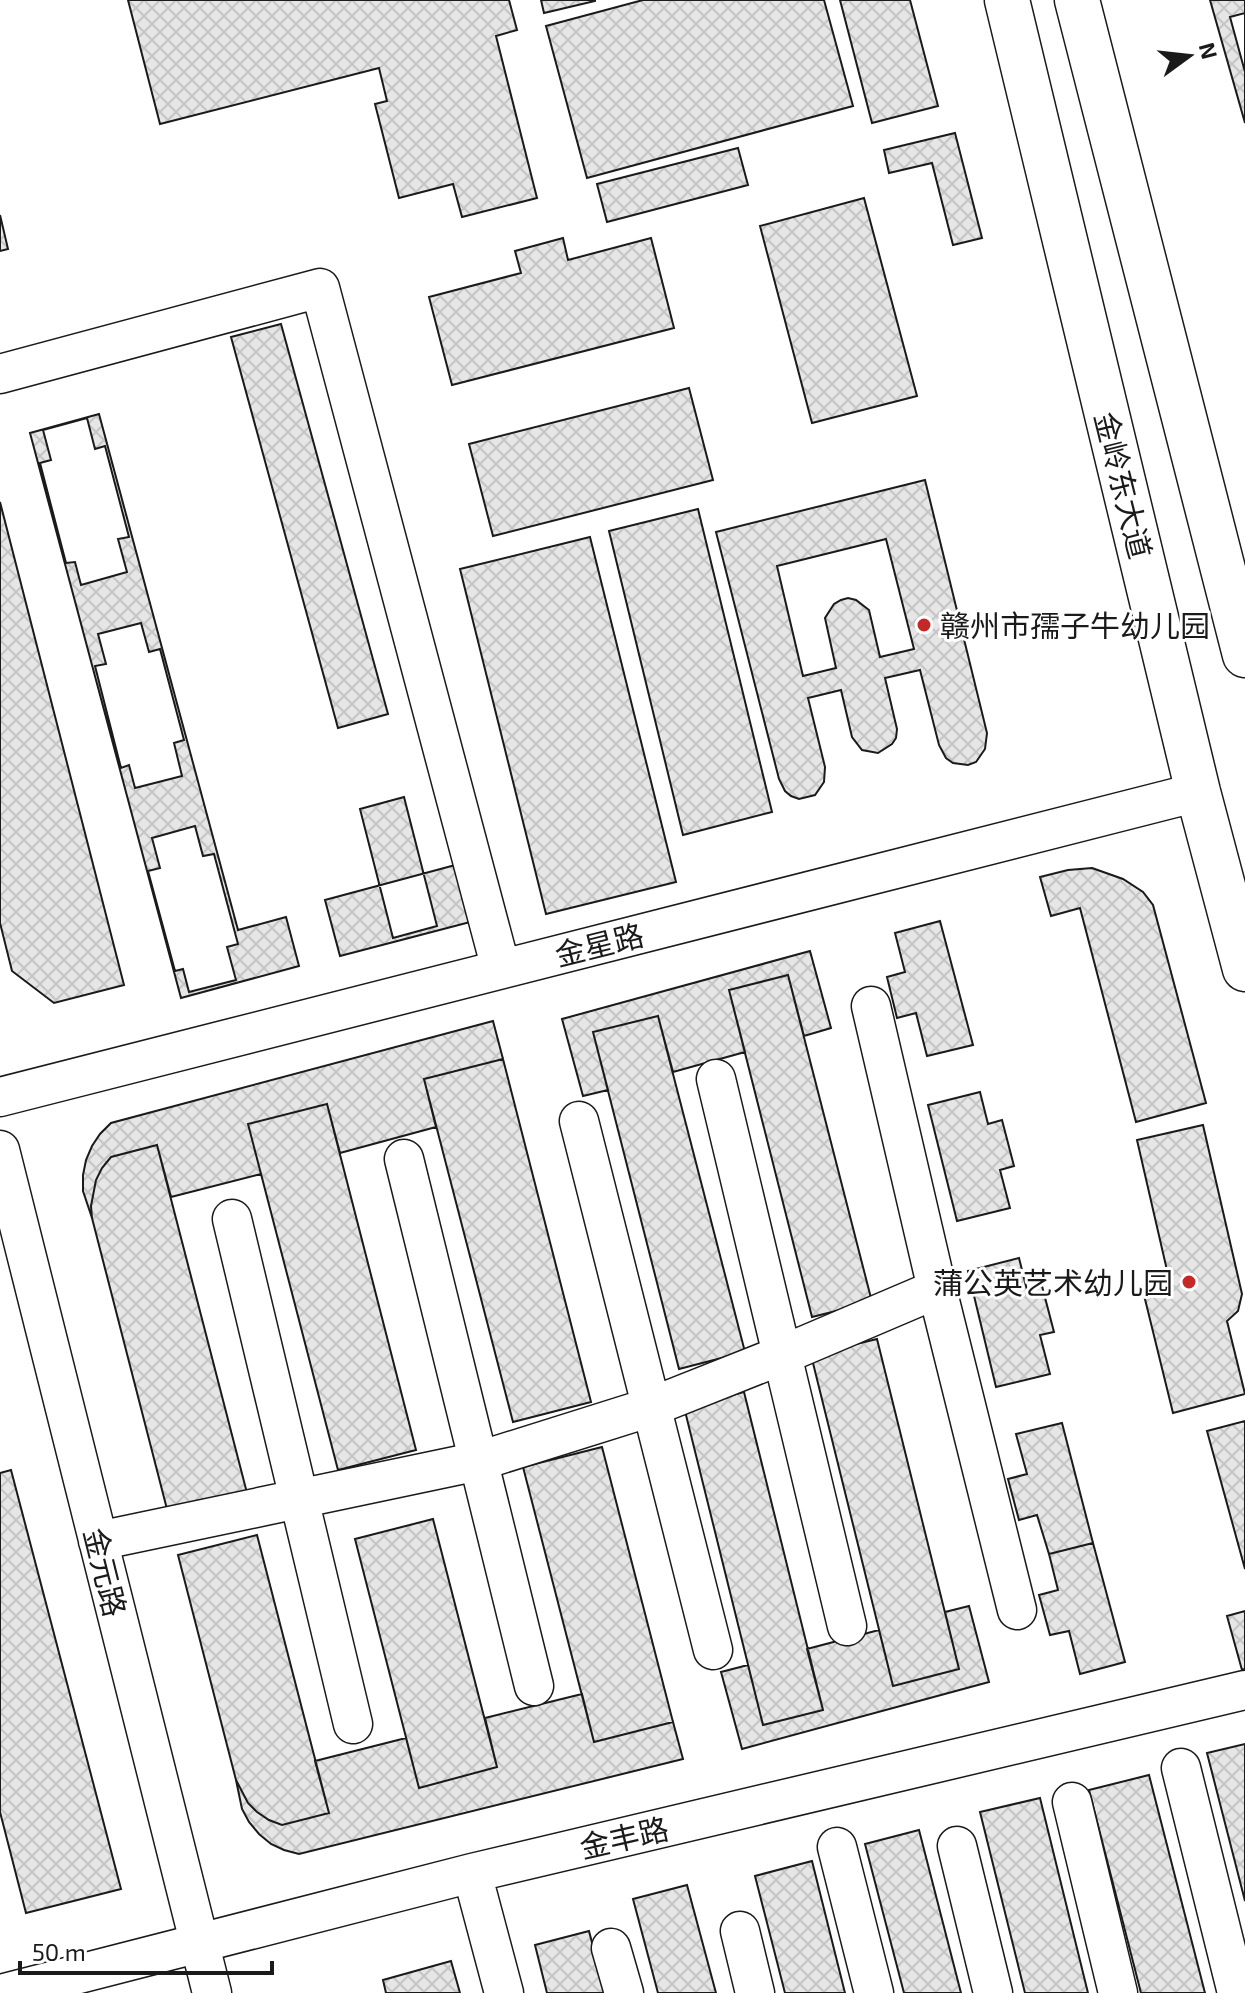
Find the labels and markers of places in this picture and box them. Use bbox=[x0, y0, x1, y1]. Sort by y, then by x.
place label: 赣州市孺子牛幼儿园 bbox=[940, 607, 1210, 643]
marker: 赣州市孺子牛幼儿园 bbox=[915, 616, 933, 634]
place label: 蒲公英艺术幼儿园 bbox=[933, 1264, 1173, 1300]
marker: 蒲公英艺术幼儿园 bbox=[1180, 1273, 1198, 1291]

